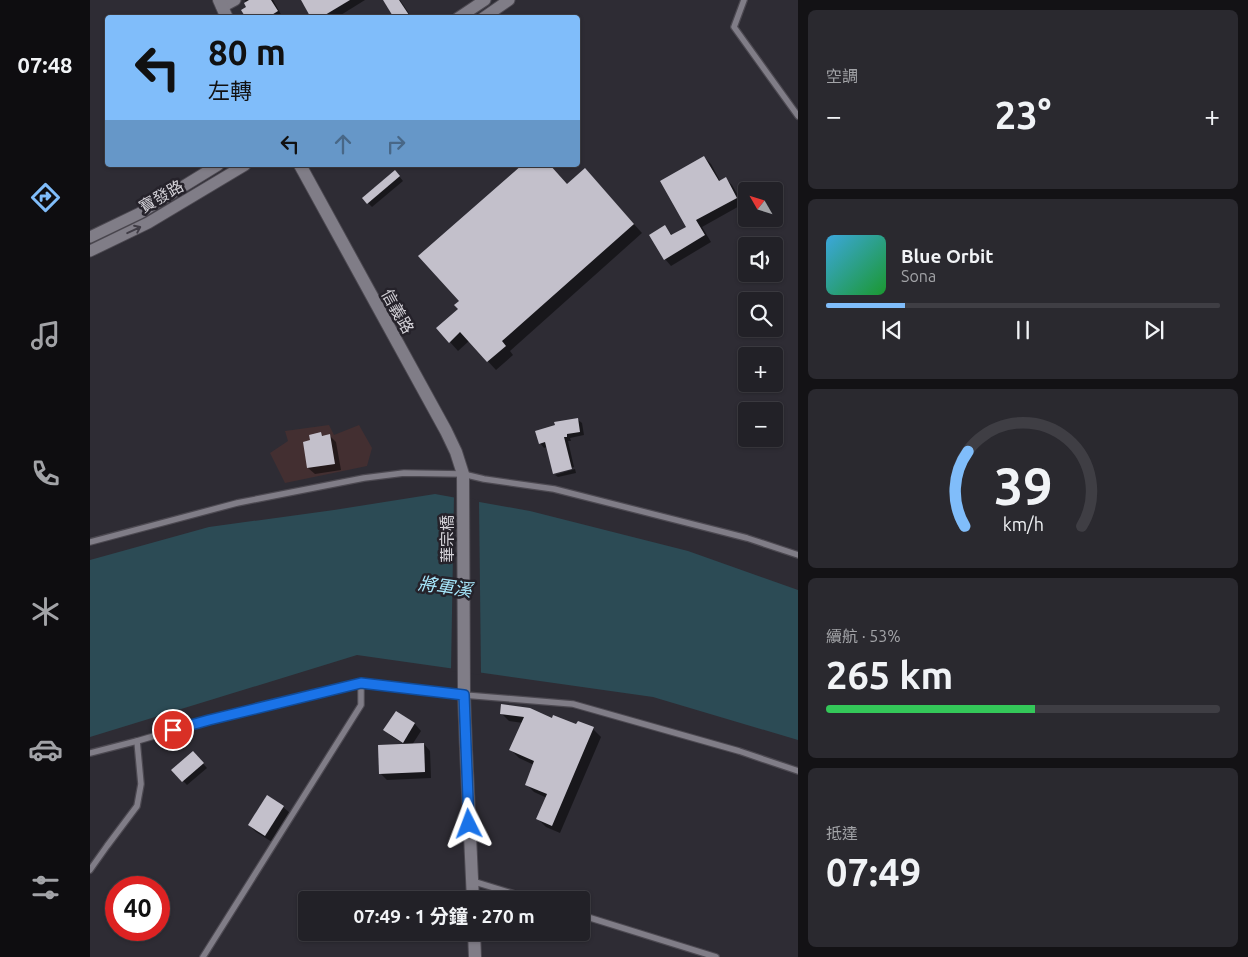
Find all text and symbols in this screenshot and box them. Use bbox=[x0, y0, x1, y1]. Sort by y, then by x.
text: 80 m bbox=[208, 32, 286, 72]
icon: left bbox=[125, 35, 190, 100]
text: 07:48 bbox=[17, 52, 73, 77]
text: 空調 bbox=[826, 67, 858, 85]
text: 左轉 bbox=[208, 78, 252, 103]
text: 23° bbox=[995, 94, 1051, 136]
text: − bbox=[826, 100, 842, 131]
text: + bbox=[1204, 100, 1220, 131]
icon: left bbox=[276, 130, 304, 158]
icon: ahead bbox=[329, 130, 357, 158]
icon: right bbox=[382, 130, 410, 158]
street label: 寶發路 bbox=[136, 176, 186, 216]
icon: directions bbox=[28, 180, 63, 215]
north arrow bbox=[738, 182, 782, 228]
map controls bbox=[738, 182, 783, 447]
one-way arrow bbox=[126, 225, 141, 234]
button: sound bbox=[738, 237, 783, 282]
text: Blue Orbit bbox=[901, 245, 994, 267]
text: Sona bbox=[901, 267, 936, 285]
street label: 信義路 bbox=[378, 286, 418, 336]
button: search bbox=[738, 292, 783, 337]
icon: previous bbox=[878, 316, 906, 344]
icon: pause bbox=[1009, 316, 1037, 344]
icon: next bbox=[1140, 316, 1168, 344]
icon: music bbox=[28, 318, 63, 353]
button: + bbox=[738, 347, 783, 392]
button: − bbox=[738, 402, 783, 447]
icon: phone bbox=[28, 456, 63, 491]
text: 39 bbox=[994, 457, 1052, 515]
text: km/h bbox=[1002, 514, 1044, 534]
street label: 華宗橋 bbox=[438, 515, 456, 563]
water label: 將軍溪 bbox=[417, 572, 476, 600]
icon: climate bbox=[28, 594, 63, 629]
text: 續航 · 53% bbox=[826, 627, 901, 645]
text: 265 km bbox=[826, 654, 953, 696]
pin bbox=[152, 709, 194, 751]
icon: arrive bbox=[159, 716, 187, 744]
icon: car bbox=[28, 732, 63, 767]
position arrow bbox=[442, 797, 494, 849]
text: 抵達 bbox=[826, 824, 858, 842]
text: 07:49 bbox=[826, 851, 921, 893]
icon: filters bbox=[28, 870, 63, 905]
speed limit sign: 40 bbox=[105, 876, 170, 941]
text: 07:49 · 1 分鐘 · 270 m bbox=[353, 905, 535, 927]

